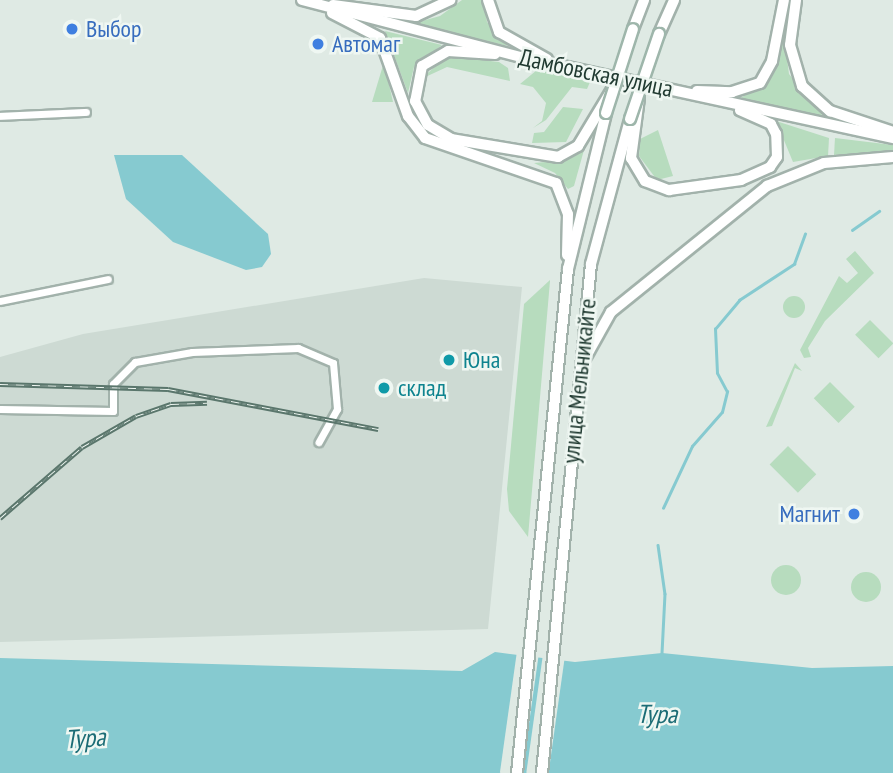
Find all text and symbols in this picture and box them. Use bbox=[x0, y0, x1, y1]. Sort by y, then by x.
place label: Выбор bbox=[86, 15, 141, 43]
marker: Выбор bbox=[64, 21, 80, 37]
place label: Автомаг bbox=[332, 30, 400, 58]
marker: Автомаг bbox=[310, 36, 326, 52]
street label: Дамбовская улица bbox=[516, 43, 676, 103]
street label: улица Мельникайте bbox=[556, 297, 602, 465]
place label: Юна bbox=[463, 346, 500, 374]
marker: Юна bbox=[441, 352, 457, 368]
place label: склад bbox=[398, 374, 446, 402]
marker: склад bbox=[376, 380, 392, 396]
place label: Магнит bbox=[779, 500, 840, 528]
marker: Магнит bbox=[846, 506, 862, 522]
water label: Тура bbox=[637, 698, 677, 730]
water label: Тура bbox=[64, 721, 106, 755]

